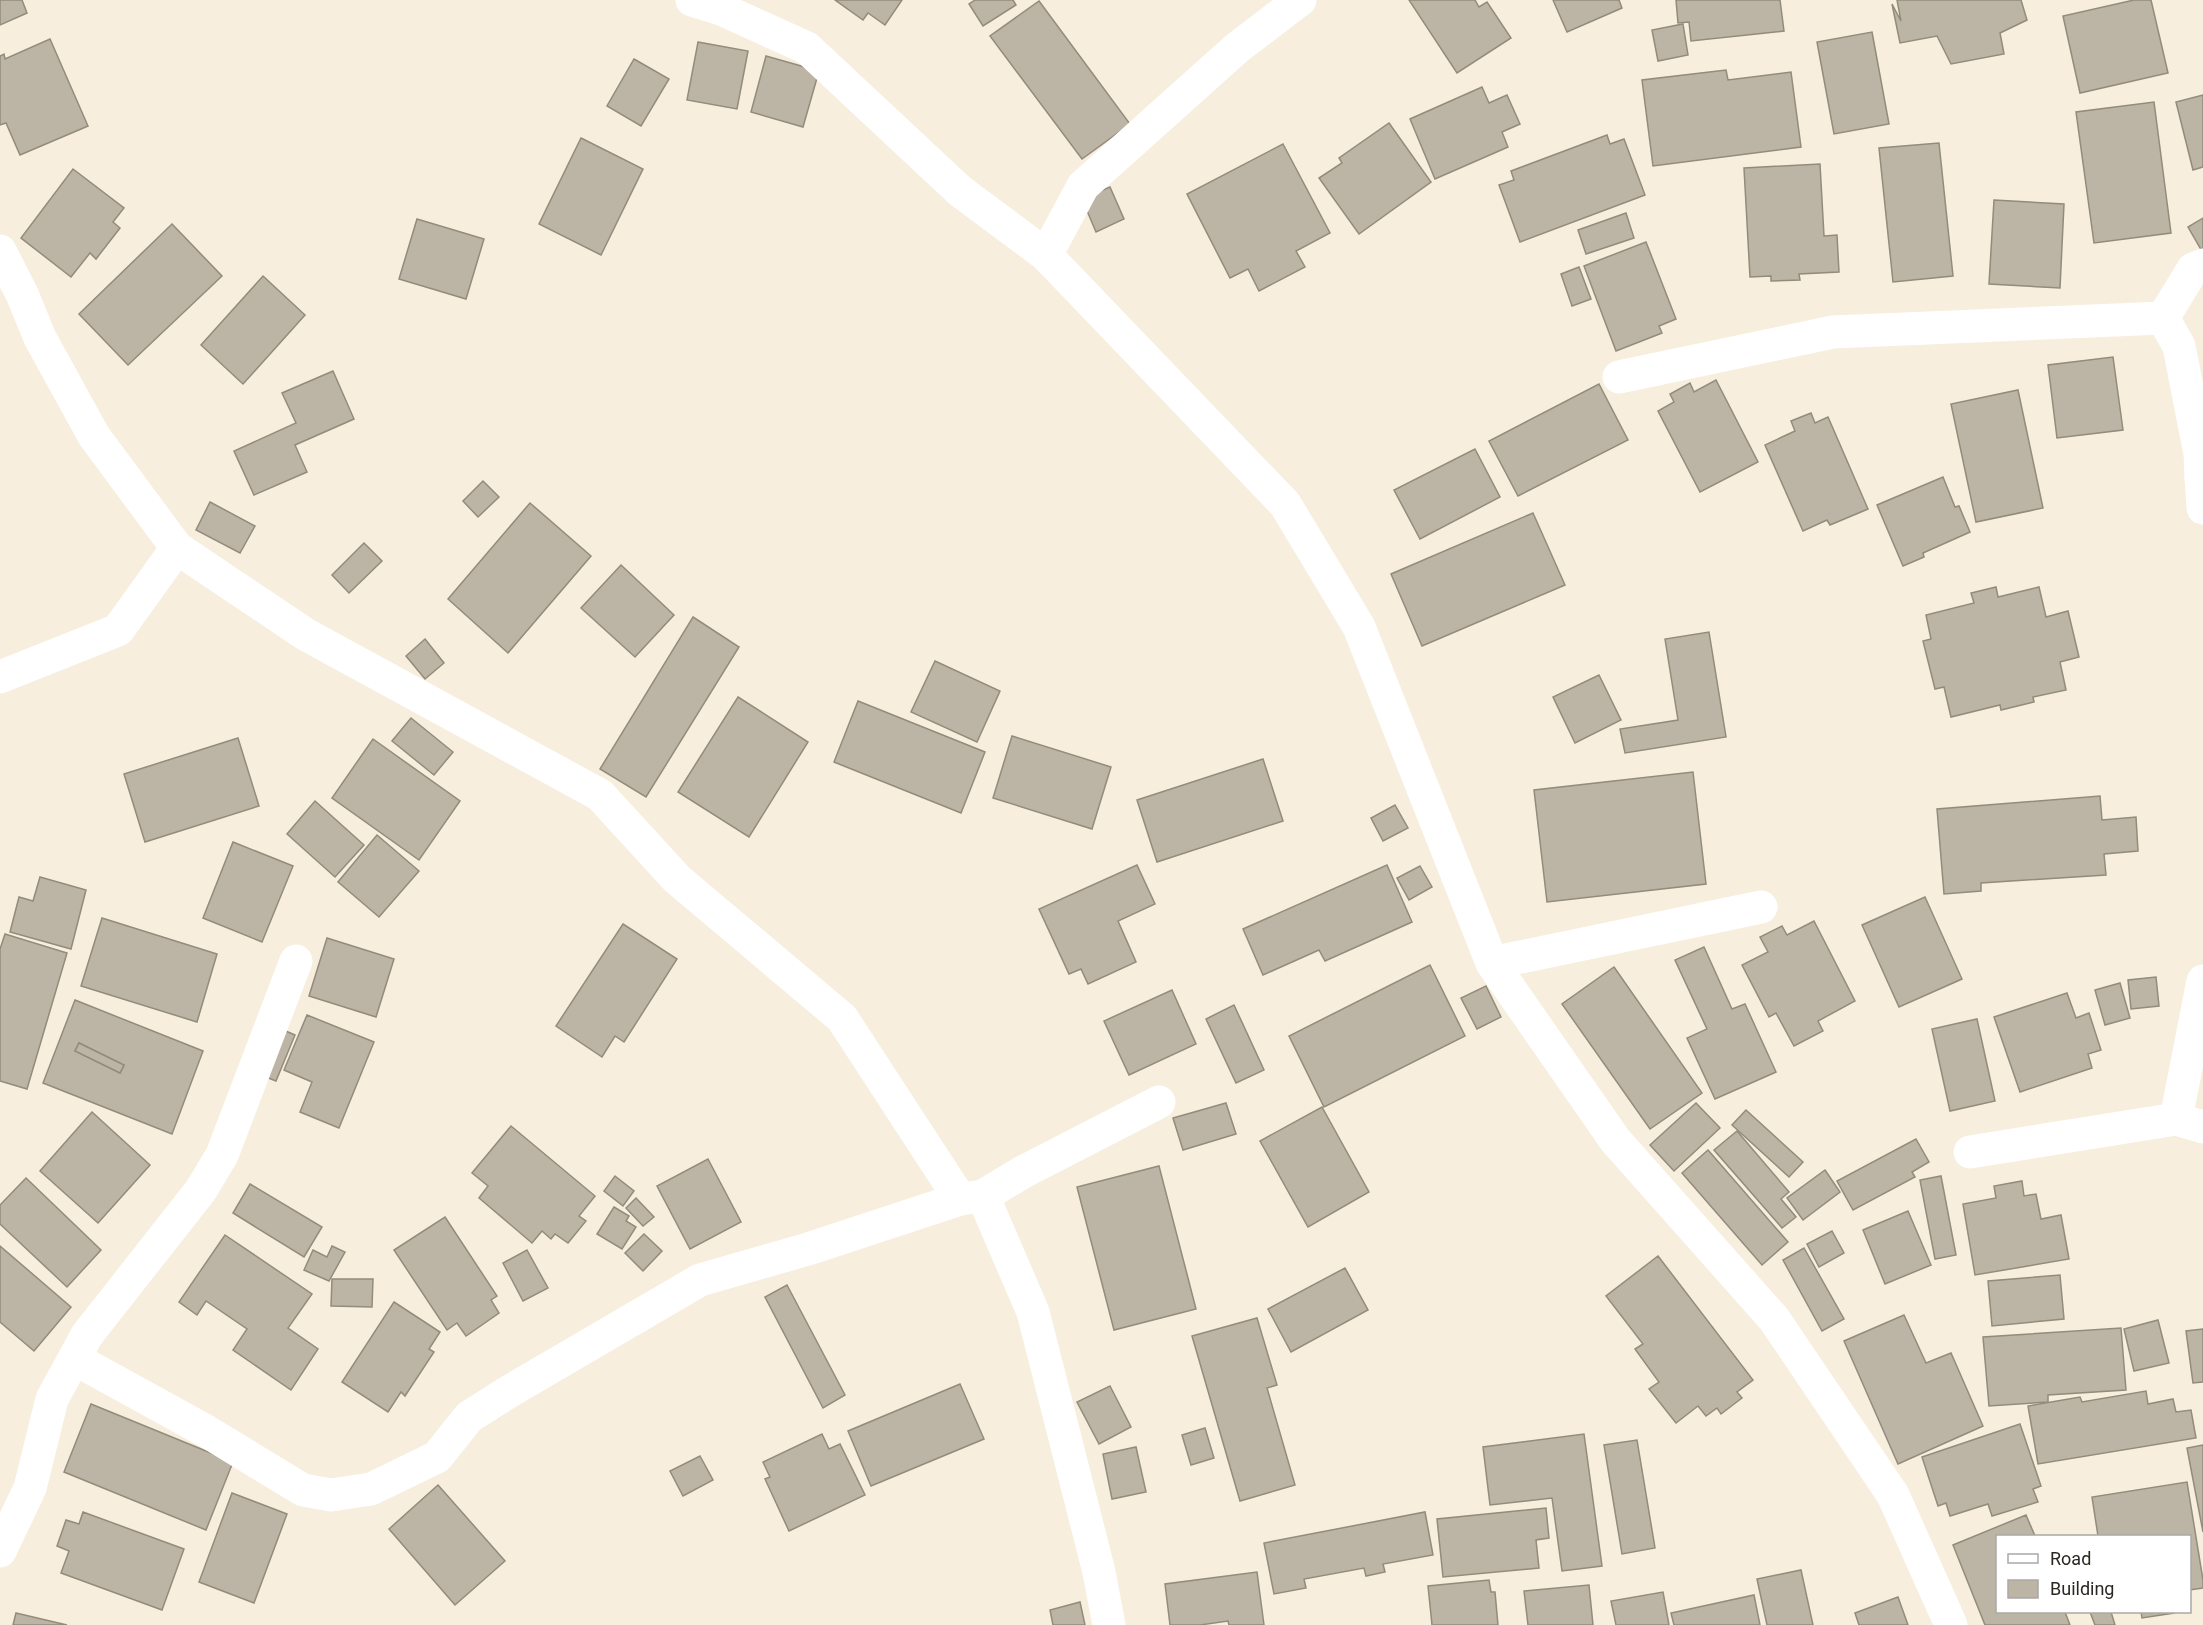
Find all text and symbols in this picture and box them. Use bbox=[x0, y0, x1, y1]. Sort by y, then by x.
legend bbox=[1996, 1535, 2191, 1613]
text: Road bbox=[2050, 1548, 2091, 1569]
text: Building bbox=[2050, 1578, 2114, 1599]

